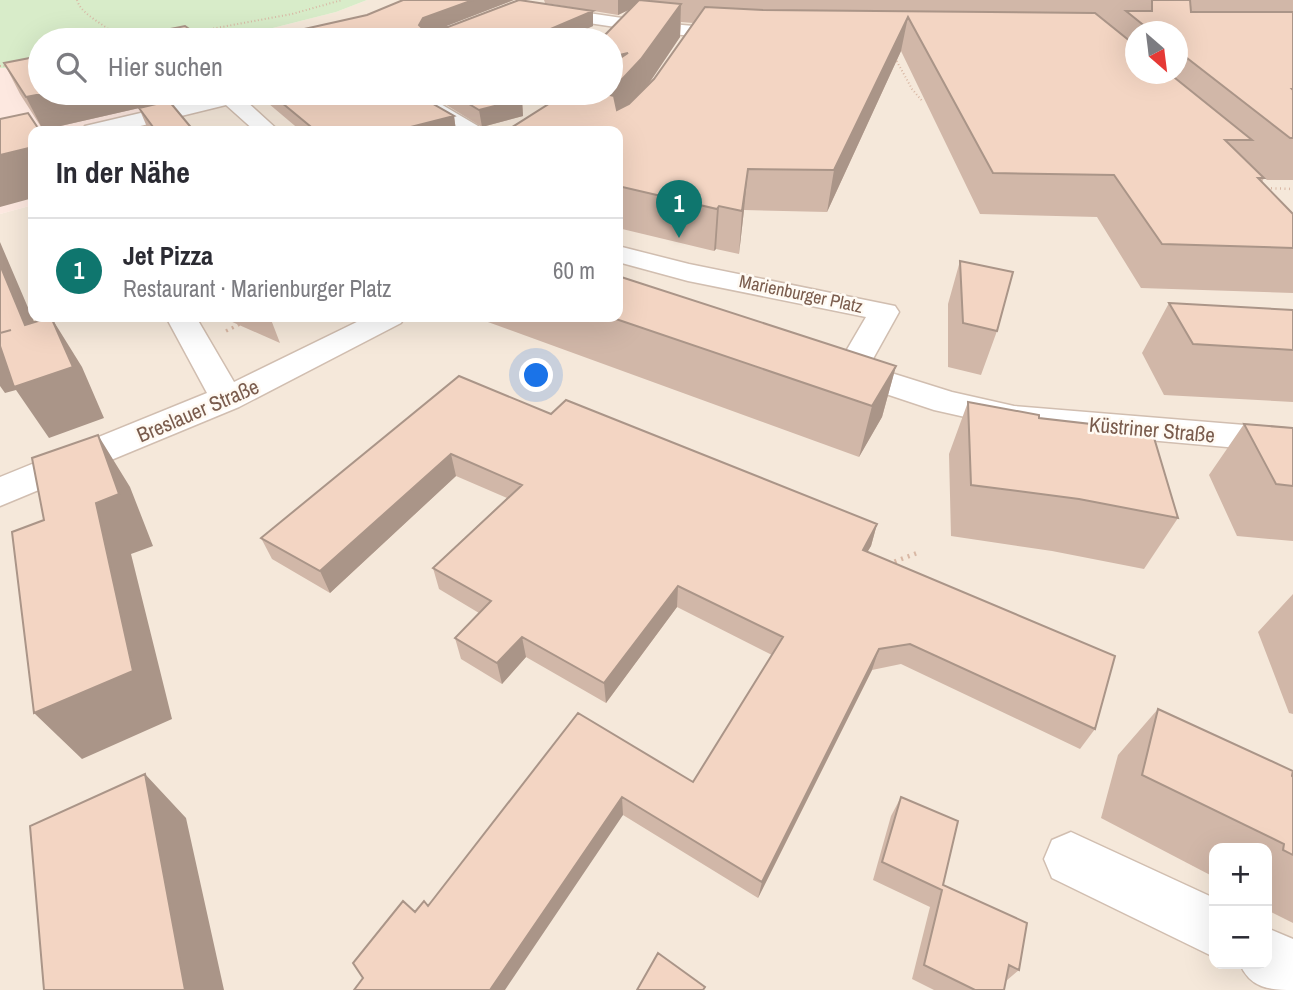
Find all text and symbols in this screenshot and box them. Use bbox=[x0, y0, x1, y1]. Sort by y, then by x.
north arrow bbox=[1125, 21, 1188, 84]
search box bbox=[28, 28, 623, 105]
icon: search bbox=[52, 48, 90, 86]
text: Hier suchen bbox=[108, 49, 223, 84]
text: In der Nähe bbox=[56, 152, 190, 192]
pin: 1 bbox=[656, 180, 702, 238]
text: Jet Pizza bbox=[123, 238, 213, 273]
text: 1 bbox=[74, 255, 84, 286]
text: 60 m bbox=[553, 255, 595, 286]
street label: Marienburger Platz bbox=[737, 268, 865, 319]
text: Restaurant · Marienburger Platz bbox=[123, 273, 391, 304]
your location bbox=[519, 358, 553, 392]
street label: Breslauer Straße bbox=[132, 372, 263, 449]
street label: Küstriner Straße bbox=[1088, 410, 1216, 449]
map controls bbox=[1209, 843, 1272, 969]
button: + bbox=[1209, 843, 1272, 906]
button: − bbox=[1209, 906, 1272, 969]

